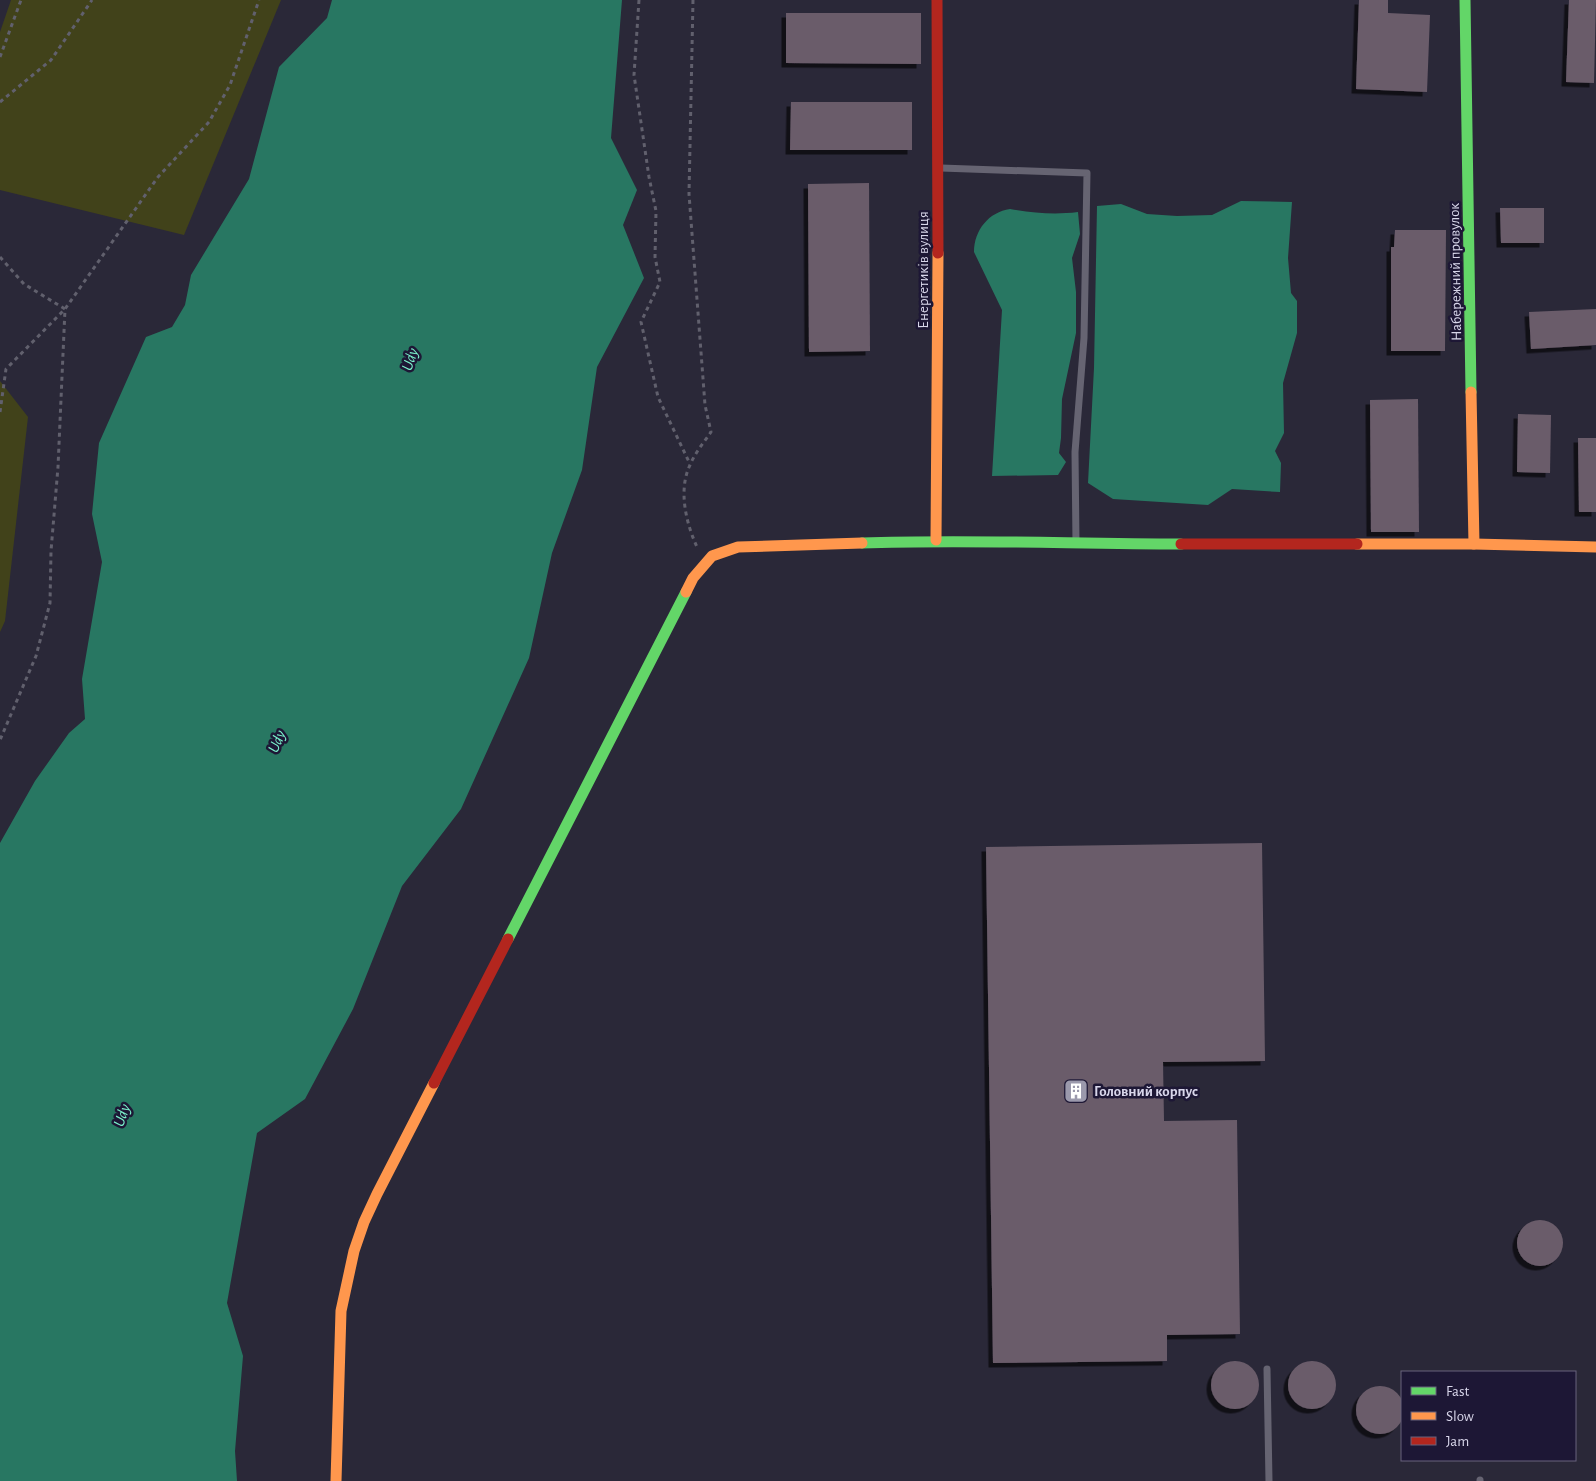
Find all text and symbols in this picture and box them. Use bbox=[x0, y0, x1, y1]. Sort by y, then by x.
street label: Набережний провулок bbox=[1447, 203, 1464, 341]
street label: Енергетиків вулиця bbox=[916, 211, 931, 329]
water label: Udy bbox=[399, 346, 421, 373]
water label: Udy bbox=[265, 727, 289, 755]
building icon: Головний корпус bbox=[1063, 1078, 1089, 1104]
place label: Головний корпус bbox=[1094, 1084, 1198, 1099]
water label: Udy bbox=[111, 1102, 133, 1129]
legend bbox=[1401, 1371, 1576, 1461]
text: Fast bbox=[1446, 1384, 1470, 1399]
text: Slow bbox=[1446, 1409, 1474, 1424]
text: Jam bbox=[1446, 1434, 1469, 1449]

